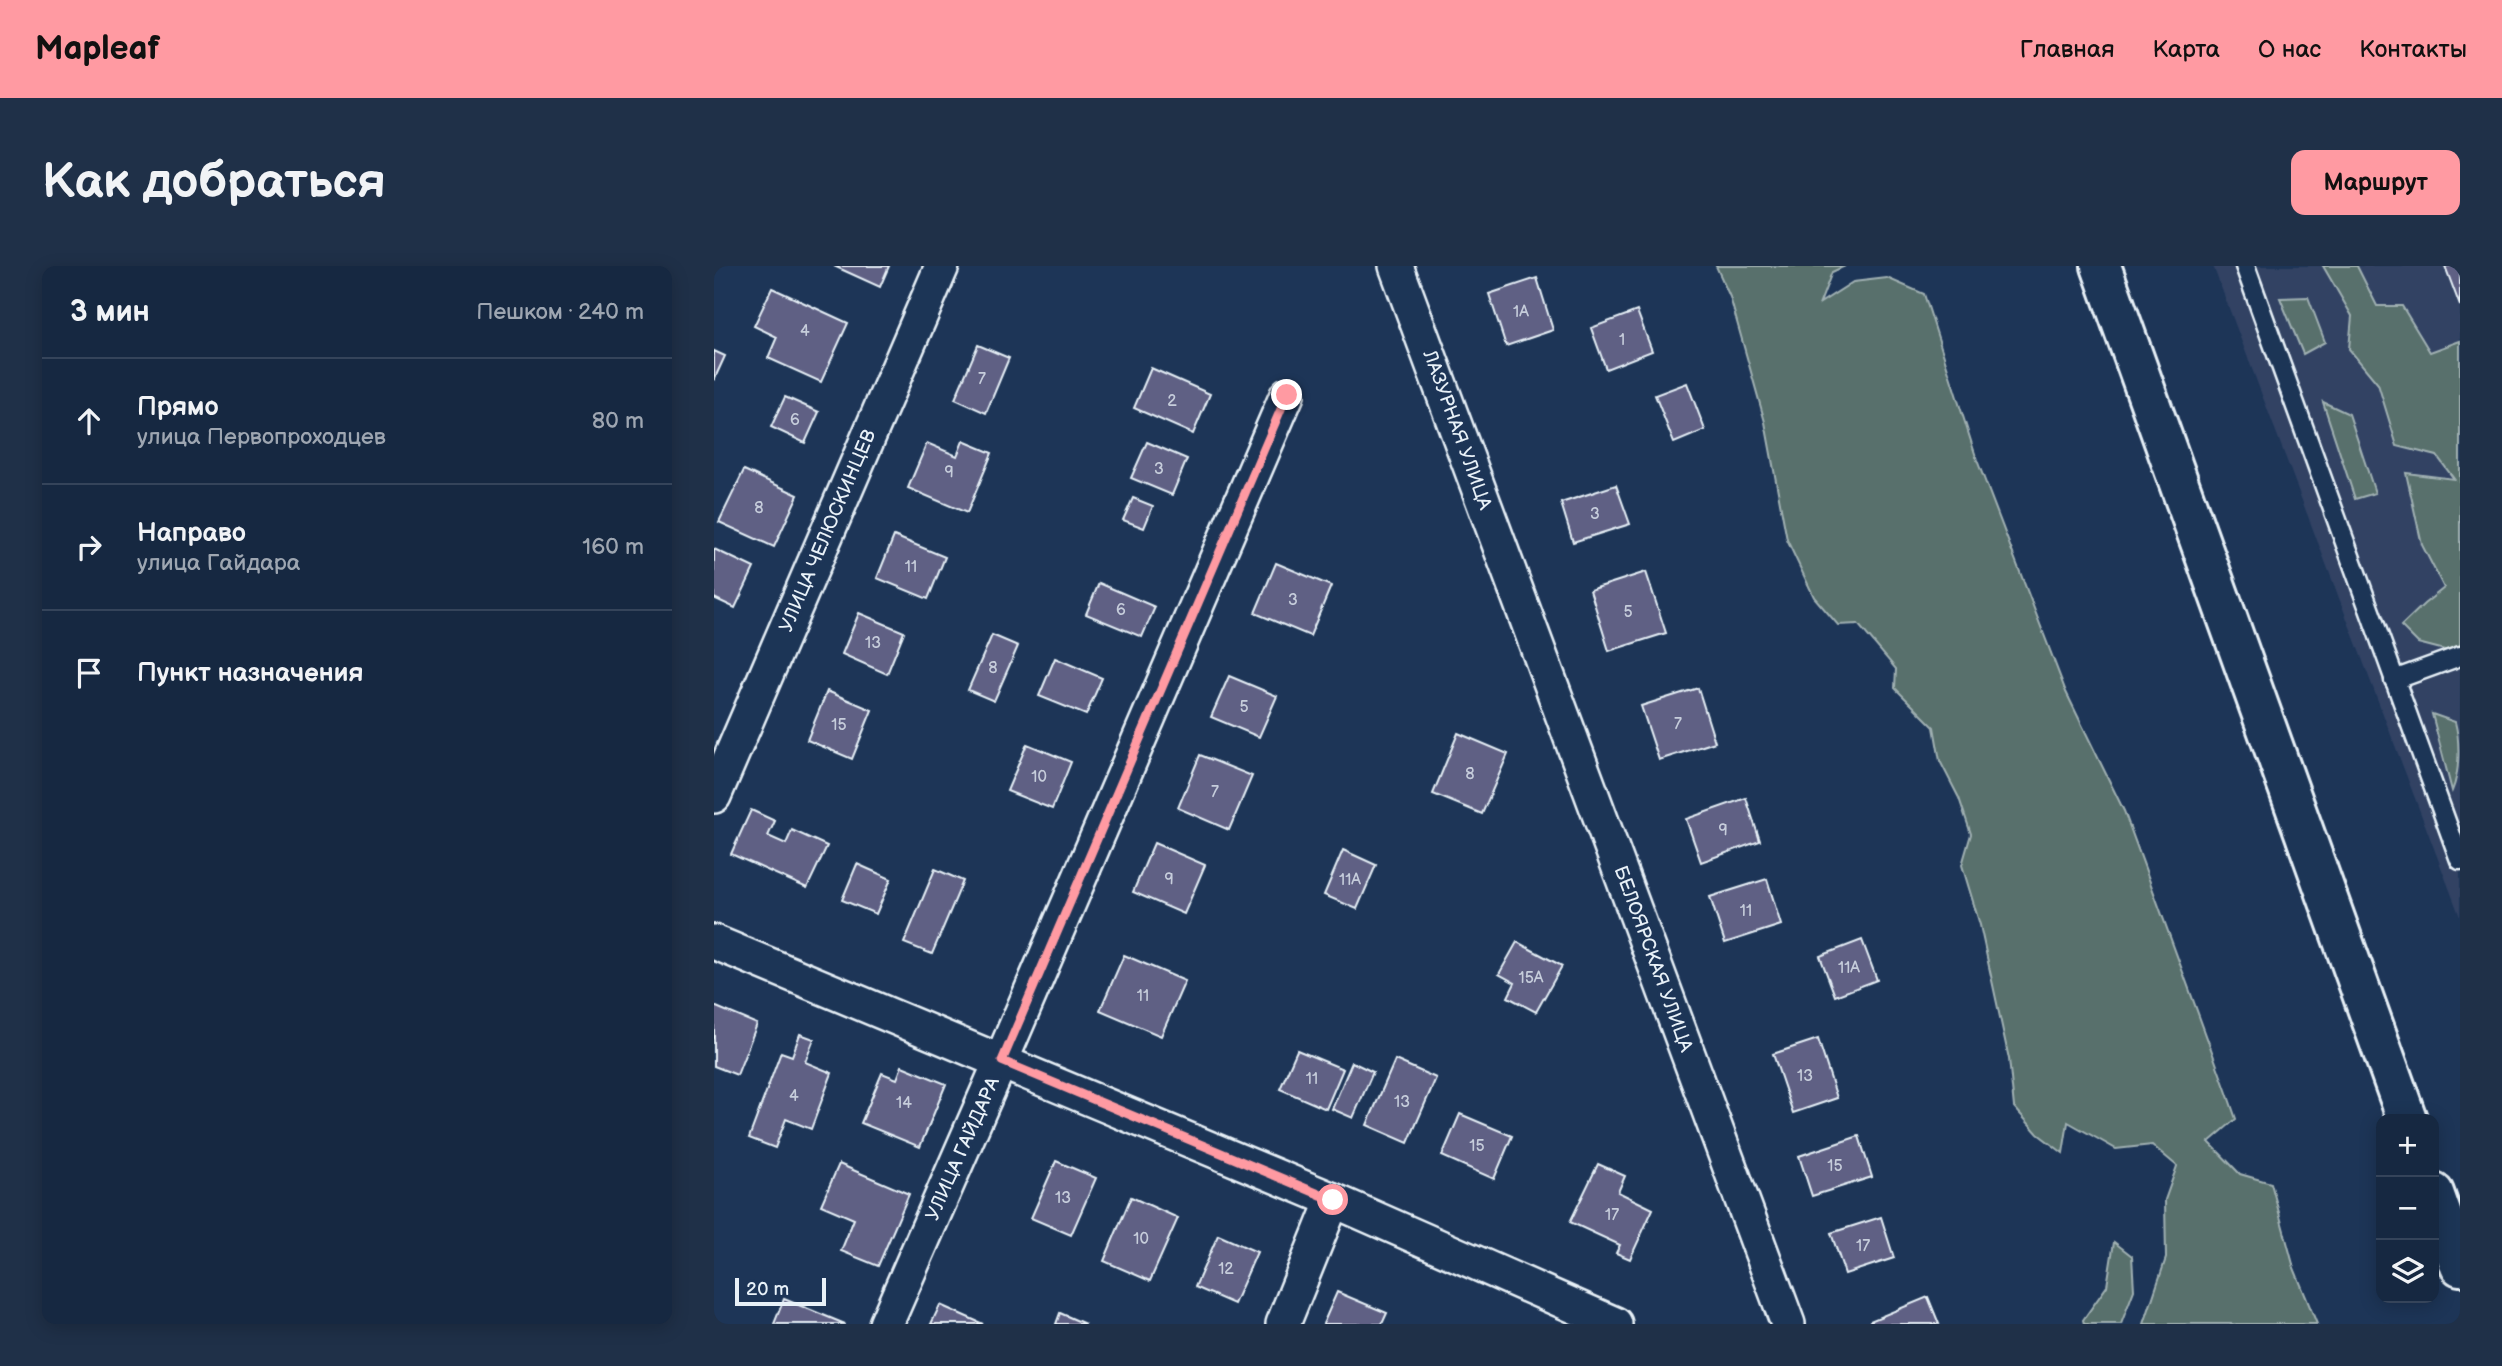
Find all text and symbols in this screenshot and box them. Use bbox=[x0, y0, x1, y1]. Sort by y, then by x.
text: Mapleaf bbox=[35, 29, 160, 69]
text: Главная bbox=[2020, 35, 2114, 64]
text: Карта bbox=[2152, 35, 2220, 64]
text: О нас bbox=[2258, 35, 2321, 64]
text: Контакты bbox=[2359, 35, 2467, 64]
button: Маршрут bbox=[2291, 150, 2460, 215]
text: Как добраться bbox=[42, 153, 386, 212]
text: 3 мин bbox=[70, 294, 150, 330]
text: Пешком · 240 m bbox=[476, 298, 644, 326]
house number: 1А bbox=[1513, 303, 1529, 322]
house number: 4 bbox=[800, 322, 810, 341]
house number: 1 bbox=[1619, 331, 1625, 350]
street label: ЛАЗУРНАЯ УЛИЦА bbox=[1417, 346, 1497, 513]
house number: 7 bbox=[978, 370, 986, 389]
route end bbox=[1271, 379, 1302, 410]
text: Прямо bbox=[137, 392, 219, 423]
house number: 2 bbox=[1167, 392, 1177, 411]
icon: ahead bbox=[70, 402, 108, 440]
text: 80 m bbox=[592, 407, 644, 435]
house number: 6 bbox=[790, 411, 800, 430]
text: улица Первопроходцев bbox=[137, 423, 386, 451]
street label: УЛИЦА ЧЕЛЮСКИНЦЕВ bbox=[775, 426, 881, 636]
house number: 3 bbox=[1154, 460, 1164, 479]
house number: 9 bbox=[944, 463, 954, 482]
house number: 8 bbox=[754, 499, 764, 518]
house number: 3 bbox=[1590, 505, 1600, 524]
text: Направо bbox=[137, 518, 246, 549]
icon: right bbox=[70, 528, 108, 566]
text: 160 m bbox=[582, 533, 644, 561]
text: улица Гайдара bbox=[137, 549, 300, 577]
house number: 11 bbox=[905, 558, 917, 577]
house number: 3 bbox=[1288, 591, 1298, 610]
house number: 6 bbox=[1116, 601, 1126, 620]
house number: 5 bbox=[1623, 603, 1633, 622]
house number: 13 bbox=[865, 634, 881, 653]
icon: arrive bbox=[70, 654, 108, 692]
text: Пункт назначения bbox=[137, 658, 363, 689]
house number: 8 bbox=[988, 659, 998, 678]
house number: 5 bbox=[1239, 698, 1249, 717]
house number: 7 bbox=[1674, 715, 1682, 734]
house number: 15 bbox=[831, 716, 847, 735]
house number: 8 bbox=[1465, 765, 1475, 784]
house number: 10 bbox=[1031, 768, 1047, 787]
house number: 7 bbox=[1211, 783, 1219, 802]
house number: 9 bbox=[1718, 821, 1728, 840]
street label: БЕЛОЯРСКАЯ УЛИЦА bbox=[1609, 863, 1698, 1056]
house number: 9 bbox=[1164, 870, 1174, 889]
house number: 11А bbox=[1339, 871, 1361, 890]
house number: 11 bbox=[1740, 902, 1752, 921]
house number: 11А bbox=[1838, 959, 1860, 978]
house number: 15А bbox=[1518, 969, 1544, 988]
house number: 11 bbox=[1137, 987, 1149, 1006]
house number: 13 bbox=[1797, 1067, 1813, 1086]
house number: 11 bbox=[1306, 1070, 1318, 1089]
street label: УЛИЦА ГАЙДАРА bbox=[921, 1073, 1005, 1224]
house number: 4 bbox=[789, 1087, 799, 1106]
house number: 13 bbox=[1394, 1093, 1410, 1112]
house number: 14 bbox=[896, 1094, 912, 1113]
map controls bbox=[2376, 1114, 2439, 1303]
button: + bbox=[2376, 1114, 2439, 1177]
house number: 15 bbox=[1469, 1137, 1485, 1156]
house number: 15 bbox=[1827, 1157, 1843, 1176]
button: − bbox=[2376, 1177, 2439, 1240]
route start bbox=[1317, 1184, 1348, 1215]
house number: 13 bbox=[1055, 1189, 1071, 1208]
house number: 17 bbox=[1605, 1206, 1619, 1225]
house number: 10 bbox=[1133, 1230, 1149, 1249]
house number: 17 bbox=[1856, 1237, 1870, 1256]
button: layers bbox=[2376, 1240, 2439, 1303]
house number: 12 bbox=[1218, 1260, 1234, 1279]
scale bar bbox=[735, 1275, 826, 1307]
text: 20 m bbox=[746, 1278, 789, 1301]

